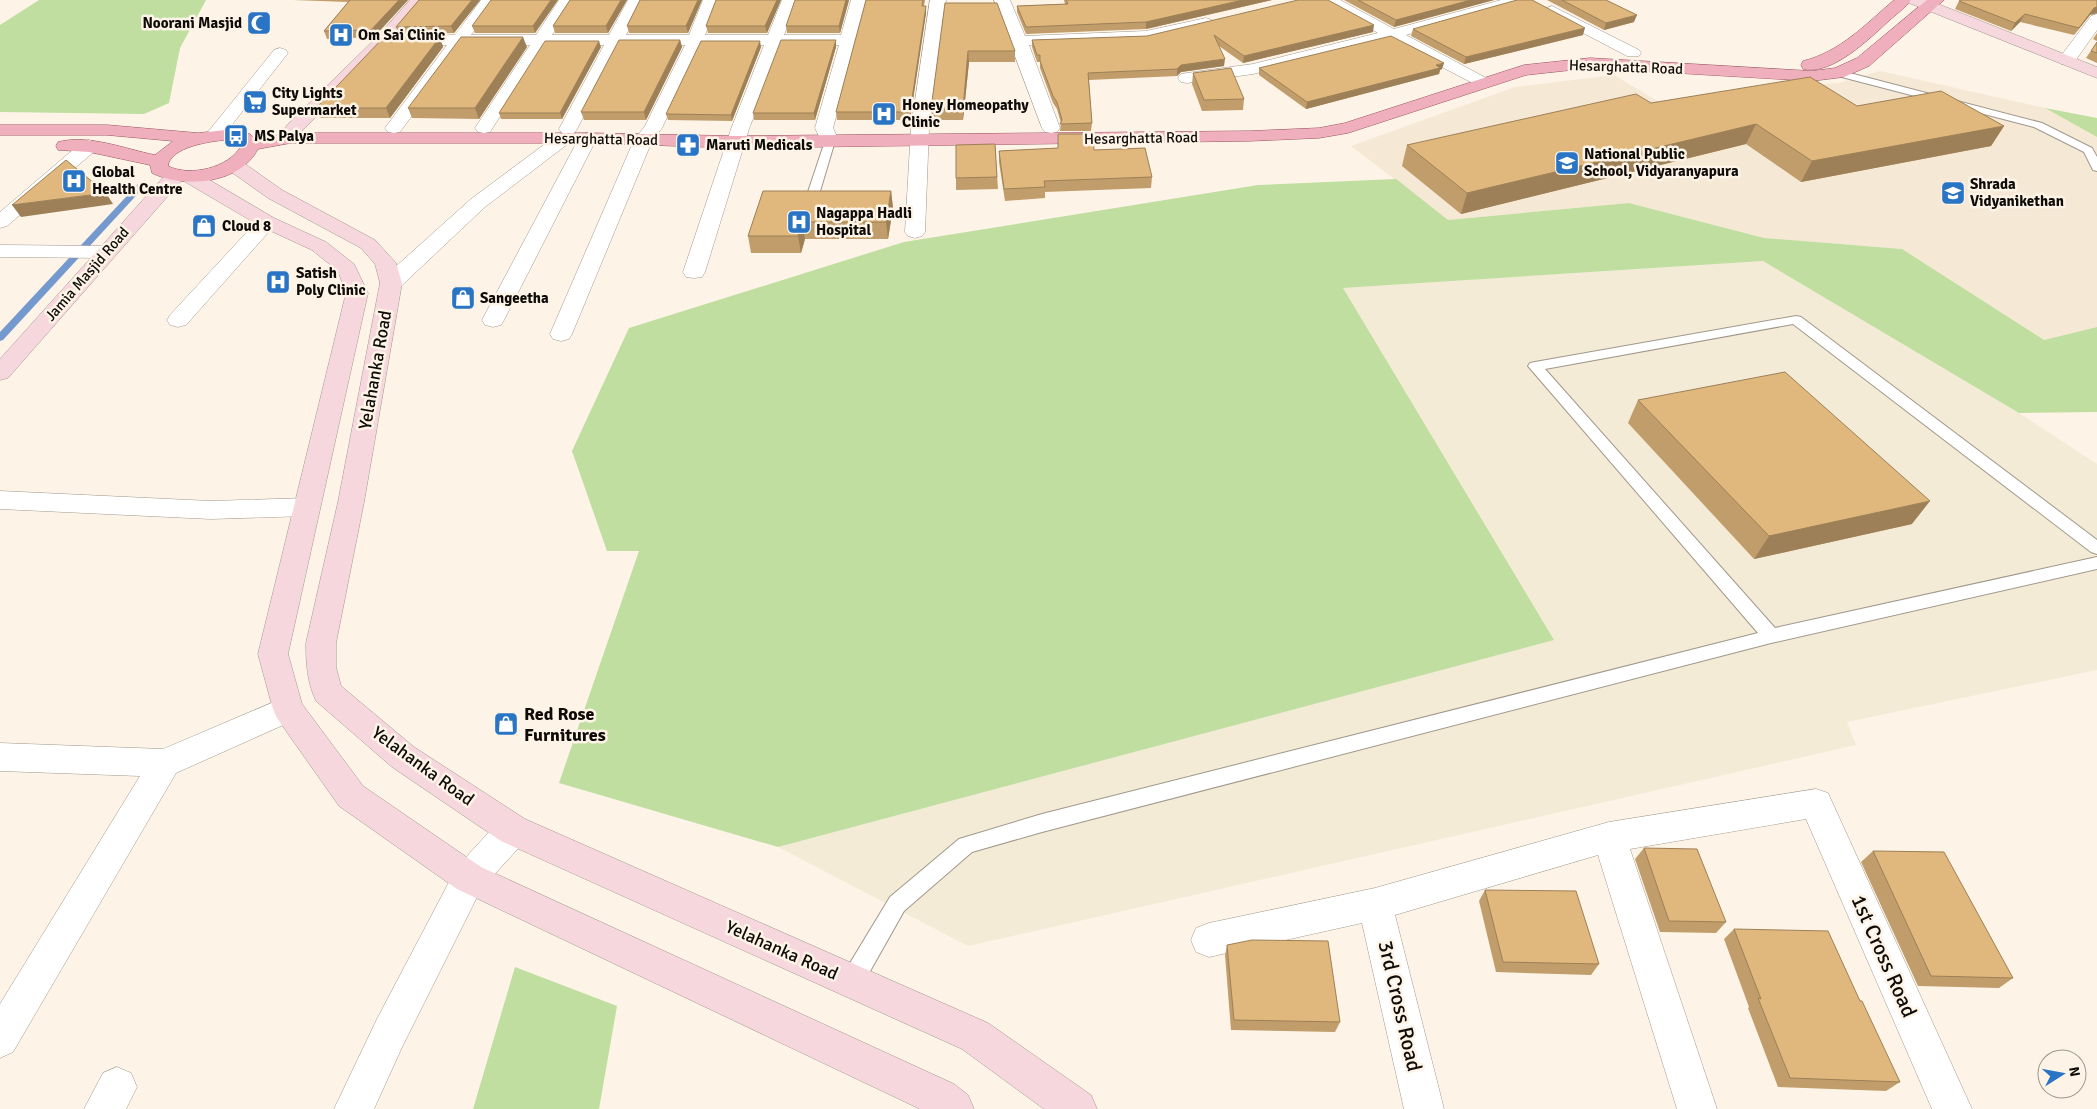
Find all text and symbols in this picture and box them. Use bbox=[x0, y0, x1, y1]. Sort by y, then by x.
mosque icon: Noorani Masjid bbox=[246, 10, 272, 36]
place label: Noorani Masjid bbox=[142, 14, 242, 32]
hospital icon: Om Sai Clinic bbox=[328, 22, 354, 48]
place label: Om Sai Clinic bbox=[358, 26, 445, 44]
street label: Hesarghatta Road bbox=[1569, 56, 1683, 78]
place label: City Lights Supermarket bbox=[272, 84, 357, 119]
supermarket icon: City Lights Supermarket bbox=[242, 89, 268, 115]
place label: Honey Homeopathy Clinic bbox=[902, 96, 1029, 131]
hospital icon: Honey Homeopathy Clinic bbox=[871, 101, 897, 127]
bus stop icon: MS Palya bbox=[223, 123, 249, 149]
place label: MS Palya bbox=[254, 127, 314, 145]
street label: Hesarghatta Road bbox=[1084, 128, 1198, 148]
street label: Hesarghatta Road bbox=[544, 129, 658, 149]
pharmacy icon: Maruti Medicals bbox=[675, 132, 701, 158]
place label: Maruti Medicals bbox=[706, 136, 813, 154]
place label: National Public School, Vidyaranyapura bbox=[1584, 145, 1739, 180]
school or university icon: National Public School, Vidyaranyapura bbox=[1554, 150, 1580, 176]
place label: Global Health Centre bbox=[92, 163, 183, 198]
hospital icon: Global Health Centre bbox=[61, 168, 87, 194]
place label: Shrada Vidyanikethan bbox=[1970, 175, 2064, 210]
school or university icon: Shrada Vidyanikethan bbox=[1940, 180, 1966, 206]
place label: Nagappa Hadli Hospital bbox=[816, 204, 912, 239]
hospital icon: Nagappa Hadli Hospital bbox=[786, 209, 812, 235]
shop icon: Cloud 8 bbox=[191, 213, 217, 239]
place label: Cloud 8 bbox=[222, 217, 271, 235]
street label: Jamia Masjid Road bbox=[41, 223, 133, 325]
place label: Satish Poly Clinic bbox=[296, 264, 366, 299]
hospital icon: Satish Poly Clinic bbox=[265, 269, 291, 295]
shop icon: Sangeetha bbox=[450, 285, 476, 311]
place label: Sangeetha bbox=[480, 289, 549, 307]
street label: Yelahanka Road bbox=[354, 309, 396, 431]
place label: Red Rose Furnitures bbox=[524, 703, 606, 746]
shop icon: Red Rose Furnitures bbox=[493, 711, 519, 737]
street label: Yelahanka Road bbox=[368, 722, 478, 810]
street label: 1st Cross Road bbox=[1845, 891, 1923, 1021]
street label: Yelahanka Road bbox=[722, 915, 842, 985]
street label: 3rd Cross Road bbox=[1372, 938, 1428, 1074]
north arrow bbox=[2037, 1049, 2087, 1099]
text: N bbox=[2065, 1065, 2084, 1078]

